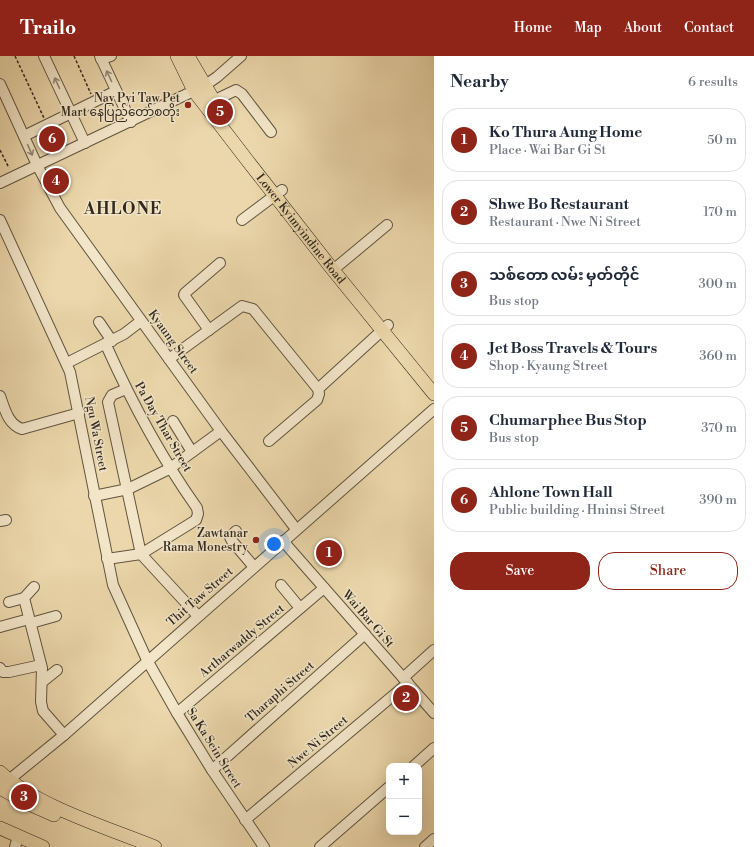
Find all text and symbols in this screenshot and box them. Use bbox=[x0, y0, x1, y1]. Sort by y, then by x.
text: Trailo bbox=[20, 16, 76, 40]
text: Home bbox=[514, 19, 552, 37]
text: Map bbox=[574, 19, 602, 37]
text: About bbox=[624, 19, 662, 37]
text: Contact bbox=[684, 19, 734, 37]
one-way arrow bbox=[105, 71, 112, 83]
text: Nearby bbox=[450, 71, 509, 93]
text: 6 results bbox=[688, 74, 738, 90]
one-way arrow bbox=[53, 77, 60, 89]
place label: Nay Pyi Taw Pet Mart နေပြည်တော်စတိုး bbox=[61, 91, 181, 122]
pin: 5 bbox=[207, 97, 233, 127]
marker: Nay Pyi Taw Pet Mart နေပြည်တော်စတိုး bbox=[183, 100, 193, 110]
text: Ko Thura Aung Home bbox=[489, 123, 642, 142]
pin: 6 bbox=[39, 124, 65, 154]
text: 1 bbox=[461, 132, 467, 148]
text: 50 m bbox=[707, 132, 737, 148]
text: Place · Wai Bar Gi St bbox=[489, 142, 606, 158]
one-way arrow bbox=[27, 144, 35, 156]
pin: 4 bbox=[43, 166, 69, 196]
street label: Lower Kyimyindine Road bbox=[253, 170, 349, 287]
text: Shwe Bo Restaurant bbox=[489, 195, 629, 214]
district label: AHLONE bbox=[83, 199, 162, 219]
text: 2 bbox=[460, 204, 468, 220]
text: 170 m bbox=[703, 204, 737, 220]
text: Restaurant · Nwe Ni Street bbox=[489, 214, 641, 230]
text: သစ်တော လမ်း မှတ်တိုင် bbox=[489, 266, 640, 285]
text: 3 bbox=[460, 276, 468, 292]
text: 300 m bbox=[699, 276, 737, 292]
text: Bus stop bbox=[489, 293, 539, 309]
street label: Kyaung Street bbox=[145, 307, 202, 377]
text: Jet Boss Travels & Tours bbox=[489, 339, 657, 358]
text: 4 bbox=[460, 348, 468, 364]
text: 360 m bbox=[699, 348, 737, 364]
text: Shop · Kyaung Street bbox=[489, 358, 608, 374]
street label: Pa Day Thar Street bbox=[131, 379, 195, 475]
street label: Ngu Wa Street bbox=[81, 395, 111, 473]
text: Chumarphee Bus Stop bbox=[489, 411, 647, 430]
text: 5 bbox=[460, 420, 468, 436]
text: 370 m bbox=[701, 420, 737, 436]
text: Bus stop bbox=[489, 430, 539, 446]
text: Ahlone Town Hall bbox=[489, 483, 613, 502]
text: 6 bbox=[460, 492, 468, 508]
text: 390 m bbox=[699, 492, 737, 508]
text: Public building · Hninsi Street bbox=[489, 502, 665, 518]
place label: Zawtanar Rama Monestry bbox=[163, 526, 248, 555]
your location bbox=[264, 534, 284, 554]
marker: Zawtanar Rama Monestry bbox=[251, 535, 261, 545]
pin: 1 bbox=[316, 538, 342, 568]
button: Save bbox=[450, 552, 590, 590]
button: Share bbox=[598, 552, 738, 590]
street label: Thit Taw Street bbox=[164, 564, 237, 630]
street label: Wai Bar Gi St bbox=[338, 586, 398, 651]
street label: Artharwaddy Street bbox=[196, 601, 288, 681]
street label: Tharaphi Street bbox=[243, 658, 318, 726]
pin: 2 bbox=[393, 683, 419, 713]
street label: Sa Ka Sein Street bbox=[183, 705, 245, 792]
street label: Nwe Ni Street bbox=[285, 712, 352, 771]
map controls bbox=[386, 763, 422, 835]
button: + bbox=[386, 763, 422, 799]
pin: 3 bbox=[11, 782, 37, 812]
button: − bbox=[386, 799, 422, 835]

